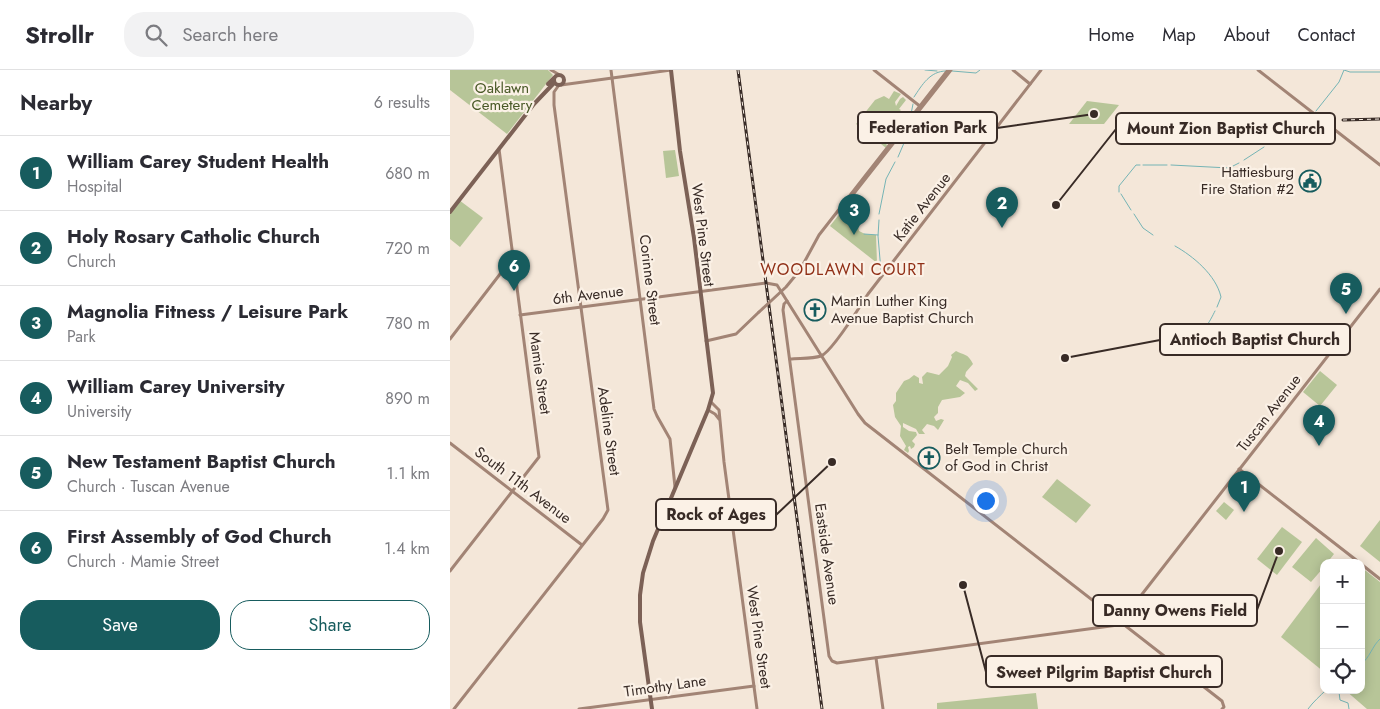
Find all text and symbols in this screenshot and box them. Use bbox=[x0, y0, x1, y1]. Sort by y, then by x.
search box bbox=[124, 12, 474, 57]
text: Strollr bbox=[25, 17, 94, 52]
icon: search bbox=[142, 21, 170, 49]
text: Search here bbox=[182, 21, 278, 48]
text: Home bbox=[1088, 22, 1134, 48]
text: Map bbox=[1162, 22, 1196, 48]
text: About bbox=[1224, 22, 1269, 48]
text: Contact bbox=[1297, 22, 1355, 48]
park label: Oaklawn Cemetery bbox=[472, 77, 533, 116]
text: Nearby bbox=[20, 88, 92, 118]
text: 6 results bbox=[374, 91, 430, 114]
callout: Federation Park bbox=[858, 112, 997, 143]
callout: Mount Zion Baptist Church bbox=[1116, 113, 1335, 144]
text: Federation Park bbox=[869, 116, 988, 139]
text: Mount Zion Baptist Church bbox=[1127, 117, 1325, 140]
text: William Carey Student Health bbox=[67, 148, 329, 175]
place label: Hattiesburg Fire Station #2 bbox=[1201, 161, 1294, 200]
text: 1 bbox=[32, 162, 40, 185]
text: 680 m bbox=[385, 162, 430, 185]
street label: Katie Avenue bbox=[888, 168, 956, 246]
public building icon: Hattiesburg Fire Station #2 bbox=[1298, 169, 1322, 193]
text: Hospital bbox=[67, 175, 122, 198]
street label: West Pine Street bbox=[686, 182, 720, 288]
pin: 2 bbox=[986, 187, 1018, 228]
pin: 3 bbox=[838, 194, 870, 235]
text: Holy Rosary Catholic Church bbox=[67, 223, 320, 250]
street label: Corinne Street bbox=[634, 233, 667, 327]
text: 2 bbox=[31, 237, 41, 260]
text: 720 m bbox=[386, 237, 430, 260]
text: Church bbox=[67, 250, 116, 273]
pin: 6 bbox=[498, 250, 530, 291]
district label: WOODLAWN COURT bbox=[760, 258, 926, 281]
pin: 5 bbox=[1330, 273, 1362, 314]
street label: 6th Avenue bbox=[551, 280, 625, 310]
place label: Martin Luther King Avenue Baptist Church bbox=[831, 290, 974, 329]
text: Magnolia Fitness / Leisure Park bbox=[67, 298, 348, 325]
church icon: Martin Luther King Avenue Baptist Church bbox=[803, 298, 827, 322]
text: 3 bbox=[31, 312, 41, 335]
text: 780 m bbox=[386, 312, 430, 335]
callout: Antioch Baptist Church bbox=[1160, 324, 1350, 355]
text: Park bbox=[67, 325, 96, 348]
text: Antioch Baptist Church bbox=[1169, 328, 1340, 351]
street label: Mamie Street bbox=[523, 330, 557, 416]
street label: Tuscan Avenue bbox=[1232, 369, 1307, 456]
text: William Carey University bbox=[67, 373, 285, 400]
street label: Adeline Street bbox=[592, 385, 626, 477]
text: 4 bbox=[30, 387, 42, 410]
text: 890 m bbox=[385, 387, 430, 410]
text: University bbox=[67, 400, 132, 423]
pin: 4 bbox=[1303, 405, 1335, 446]
place label: Belt Temple Church of God in Christ bbox=[945, 438, 1068, 477]
street label: South 11th Avenue bbox=[470, 441, 576, 529]
church icon: Belt Temple Church of God in Christ bbox=[917, 446, 941, 470]
text: New Testament Baptist Church bbox=[67, 448, 336, 475]
text: 5 bbox=[31, 462, 41, 485]
text: 1.1 km bbox=[386, 462, 430, 485]
pin: 1 bbox=[1228, 471, 1260, 512]
text: Church · Tuscan Avenue bbox=[67, 475, 230, 498]
your location bbox=[973, 488, 999, 514]
callout: Rock of Ages bbox=[656, 499, 776, 530]
street label: Eastside Avenue bbox=[809, 502, 845, 607]
text: Rock of Ages bbox=[666, 503, 766, 526]
text: First Assembly of God Church bbox=[67, 523, 332, 550]
text: 6 bbox=[31, 537, 41, 560]
text: 1.4 km bbox=[384, 537, 430, 560]
text: Church · Mamie Street bbox=[67, 550, 219, 573]
map controls bbox=[1320, 559, 1365, 694]
button: + bbox=[1320, 559, 1365, 604]
street label: West Pine Street bbox=[741, 584, 777, 690]
callout: Danny Owens Field bbox=[1093, 595, 1257, 626]
text: Danny Owens Field bbox=[1103, 599, 1247, 622]
button: Save bbox=[20, 600, 220, 650]
button: Share bbox=[230, 600, 430, 650]
button: − bbox=[1320, 604, 1365, 649]
button: locate bbox=[1320, 649, 1365, 694]
callout: Sweet Pilgrim Baptist Church bbox=[986, 656, 1222, 687]
text: Sweet Pilgrim Baptist Church bbox=[996, 661, 1212, 684]
street label: Timothy Lane bbox=[622, 669, 708, 703]

